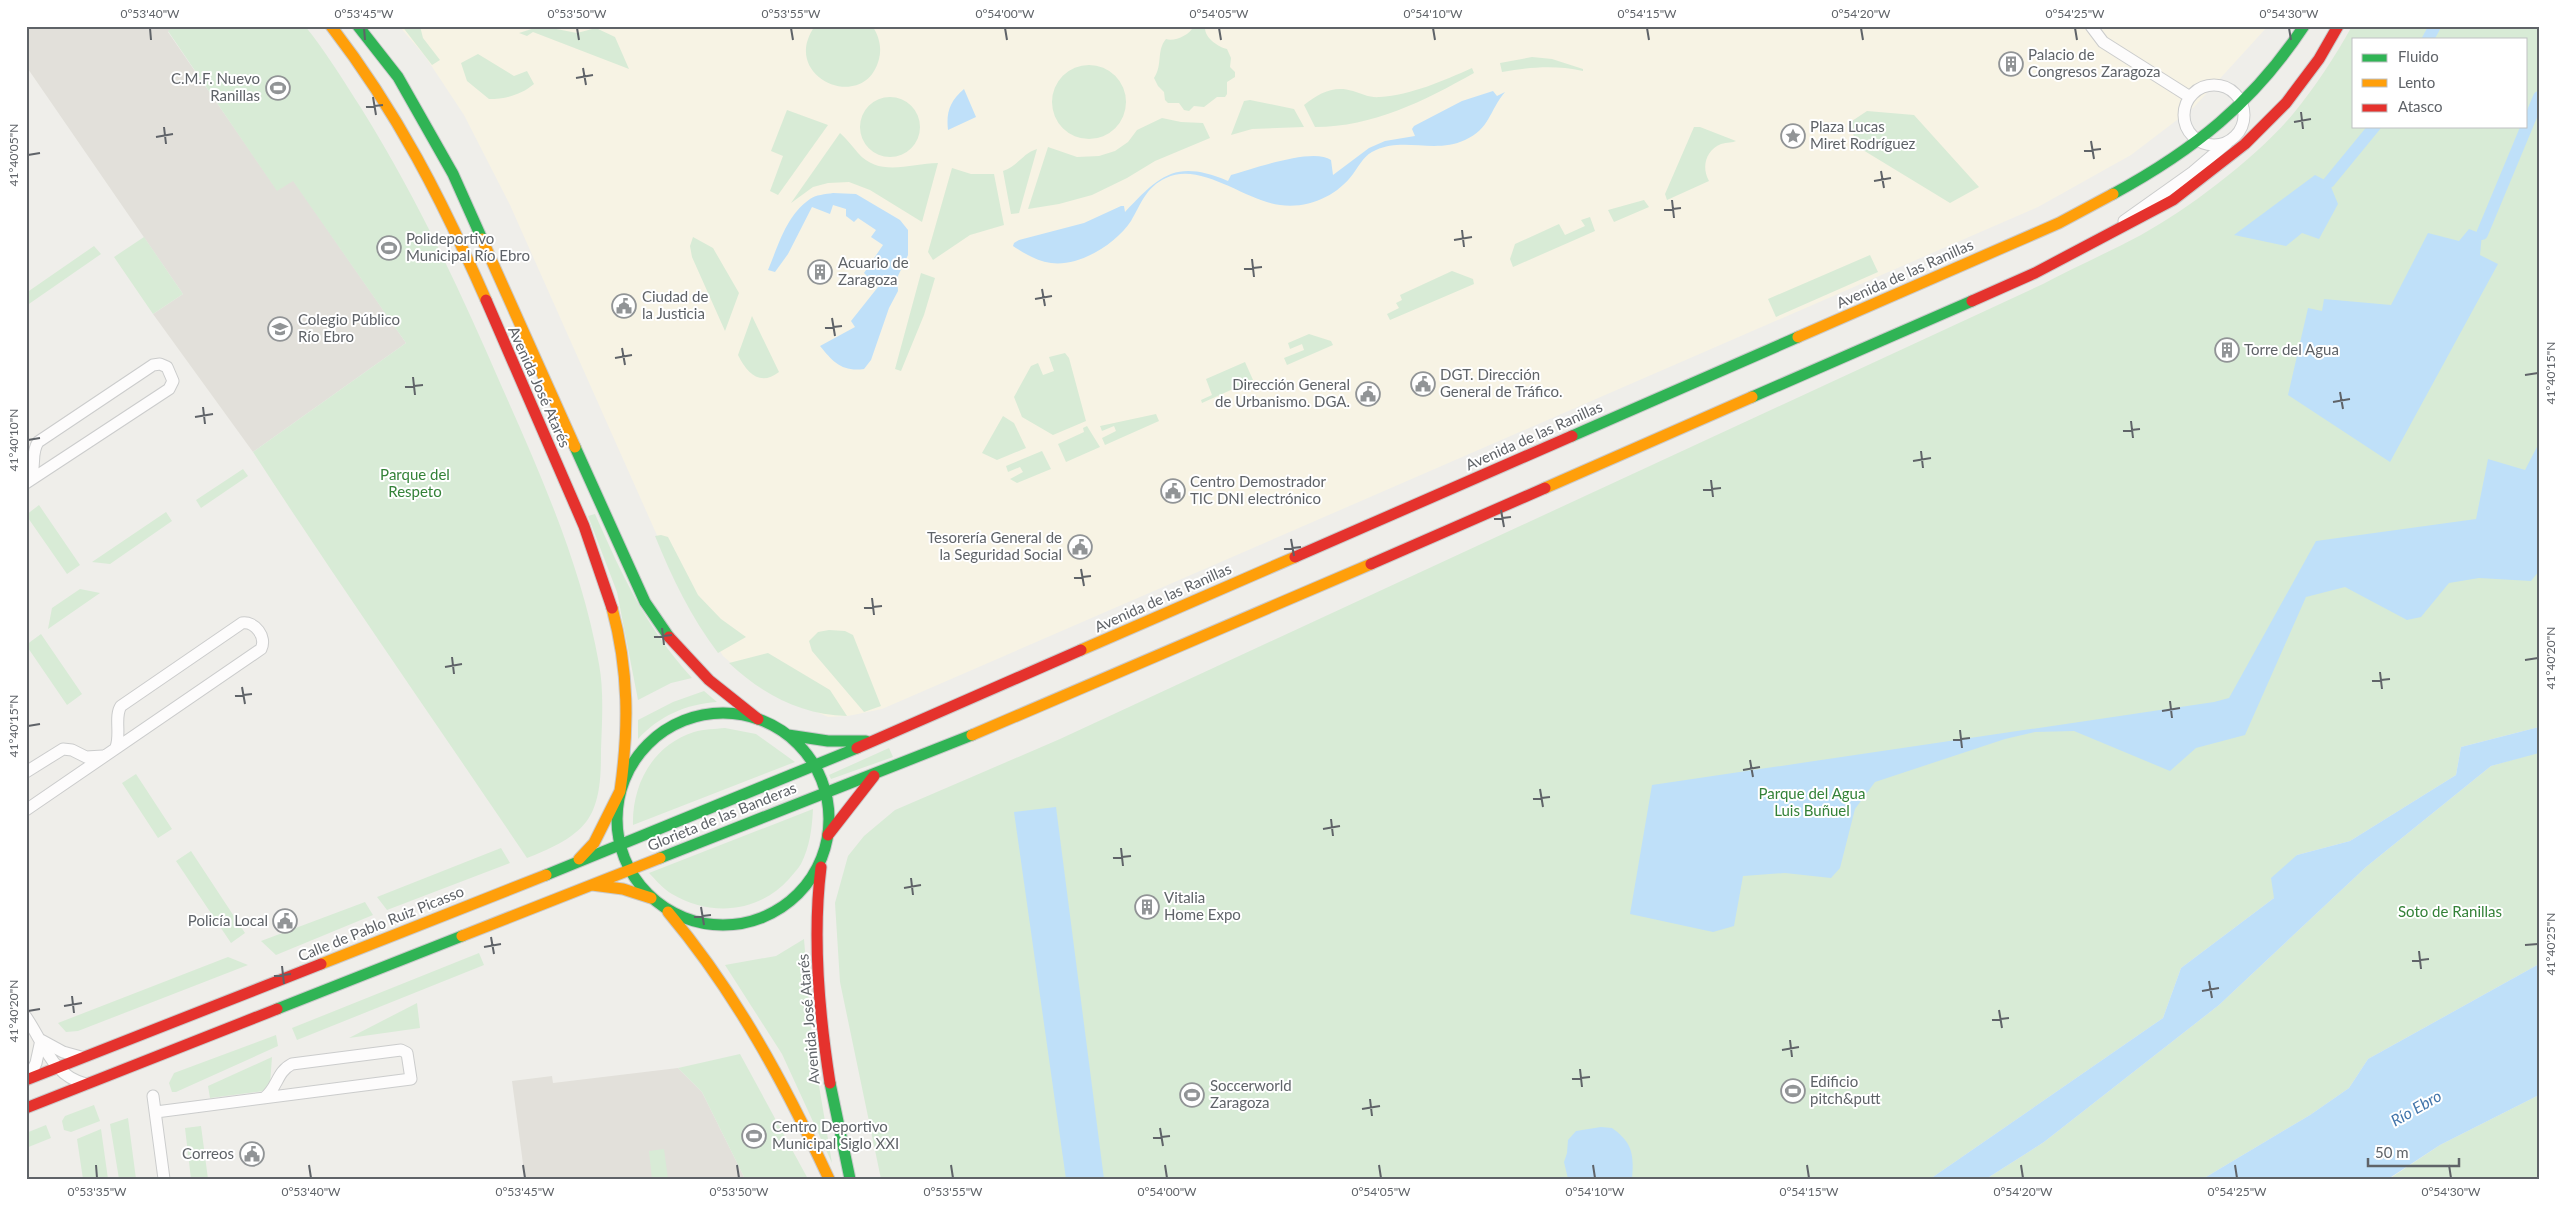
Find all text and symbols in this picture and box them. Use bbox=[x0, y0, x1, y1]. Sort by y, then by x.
text: 0°53'40"W bbox=[120, 6, 180, 21]
text: 0°53'45"W bbox=[334, 6, 394, 21]
text: 0°53'50"W bbox=[547, 6, 607, 21]
text: 0°53'55"W bbox=[761, 6, 821, 21]
text: 0°54'00"W bbox=[975, 6, 1035, 21]
text: 0°54'05"W bbox=[1189, 6, 1249, 21]
text: 0°54'10"W bbox=[1403, 6, 1463, 21]
text: 0°54'15"W bbox=[1617, 6, 1677, 21]
text: 0°54'20"W bbox=[1831, 6, 1891, 21]
text: 0°54'25"W bbox=[2045, 6, 2105, 21]
text: 0°54'30"W bbox=[2259, 6, 2319, 21]
legend bbox=[2352, 38, 2528, 128]
place label: Palacio de Congresos Zaragoza bbox=[2028, 45, 2160, 80]
text: Fluido bbox=[2398, 47, 2439, 65]
building icon: Palacio de Congresos Zaragoza bbox=[1998, 51, 2024, 77]
place label: C.M.F. Nuevo Ranillas bbox=[171, 69, 260, 104]
text: Lento bbox=[2398, 73, 2435, 91]
sports icon: C.M.F. Nuevo Ranillas bbox=[265, 75, 291, 101]
text: Atasco bbox=[2398, 97, 2443, 115]
place label: Plaza Lucas Miret Rodríguez bbox=[1810, 117, 1916, 152]
place icon: Plaza Lucas Miret Rodríguez bbox=[1780, 123, 1806, 149]
text: 41°40'05"N bbox=[6, 124, 21, 186]
place label: Polideportivo Municipal Río Ebro bbox=[406, 229, 530, 264]
sports icon: Polideportivo Municipal Río Ebro bbox=[376, 235, 402, 261]
street label: Avenida de las Ranillas bbox=[1833, 235, 1976, 311]
place label: Acuario de Zaragoza bbox=[838, 253, 909, 288]
building icon: Acuario de Zaragoza bbox=[807, 259, 833, 285]
place label: Ciudad de la Justicia bbox=[642, 287, 708, 322]
public building icon: Ciudad de la Justicia bbox=[611, 293, 637, 319]
place label: Colegio Público Río Ebro bbox=[298, 310, 400, 345]
school or university icon: Colegio Público Río Ebro bbox=[267, 316, 293, 342]
street label: Avenida José Atarés bbox=[505, 323, 575, 450]
building icon: Torre del Agua bbox=[2214, 337, 2240, 363]
place label: Torre del Agua bbox=[2244, 340, 2339, 358]
text: 41°40'15"N bbox=[2543, 342, 2558, 404]
place label: DGT. Dirección General de Tráfico. bbox=[1440, 365, 1563, 400]
public building icon: DGT. Dirección General de Tráfico. bbox=[1410, 371, 1436, 397]
place label: Dirección General de Urbanismo. DGA. bbox=[1215, 375, 1350, 410]
public building icon: Dirección General de Urbanismo. DGA. bbox=[1355, 381, 1381, 407]
street label: Avenida de las Ranillas bbox=[1462, 397, 1605, 473]
text: 41°40'10"N bbox=[6, 409, 21, 471]
park label: Parque del Respeto bbox=[380, 465, 450, 500]
place label: Centro Demostrador TIC DNI electrónico bbox=[1190, 472, 1327, 507]
public building icon: Centro Demostrador TIC DNI electrónico bbox=[1160, 478, 1186, 504]
place label: Tesorería General de la Seguridad Social bbox=[927, 528, 1062, 563]
public building icon: Tesorería General de la Seguridad Social bbox=[1067, 534, 1093, 560]
street label: Avenida de las Ranillas bbox=[1091, 559, 1234, 635]
text: 41°40'20"N bbox=[2543, 627, 2558, 689]
text: 41°40'15"N bbox=[6, 695, 21, 757]
street label: Glorieta de las Banderas bbox=[645, 778, 799, 854]
park label: Parque del Agua Luis Buñuel bbox=[1759, 784, 1865, 819]
street label: Calle de Pablo Ruiz Picasso bbox=[295, 882, 466, 965]
place label: Vitalia Home Expo bbox=[1164, 888, 1241, 923]
building icon: Vitalia Home Expo bbox=[1134, 894, 1160, 920]
park label: Soto de Ranillas bbox=[2398, 902, 2502, 920]
public building icon: Policía Local bbox=[272, 908, 298, 934]
place label: Policía Local bbox=[188, 911, 268, 929]
text: 41°40'25"N bbox=[2543, 913, 2558, 975]
street label: Avenida José Atarés bbox=[793, 953, 823, 1085]
text: 41°40'20"N bbox=[6, 980, 21, 1042]
place label: Edificio pitch&putt bbox=[1810, 1072, 1881, 1107]
place label: Soccerworld Zaragoza bbox=[1210, 1076, 1292, 1111]
sports icon: Edificio pitch&putt bbox=[1780, 1078, 1806, 1104]
sports icon: Soccerworld Zaragoza bbox=[1179, 1082, 1205, 1108]
water label: Río Ebro bbox=[2387, 1085, 2445, 1130]
place label: Centro Deportivo Municipal Siglo XXI bbox=[772, 1117, 899, 1152]
sports icon: Centro Deportivo Municipal Siglo XXI bbox=[741, 1123, 767, 1149]
scale bar bbox=[2368, 1135, 2459, 1167]
public building icon: Correos bbox=[239, 1141, 265, 1167]
text: 50 m bbox=[2375, 1143, 2409, 1161]
place label: Correos bbox=[182, 1144, 234, 1162]
text: 0°53'35"W bbox=[67, 1184, 127, 1199]
text: 0°53'40"W bbox=[281, 1184, 341, 1199]
text: 0°53'45"W bbox=[495, 1184, 555, 1199]
text: 0°53'50"W bbox=[709, 1184, 769, 1199]
text: 0°53'55"W bbox=[923, 1184, 983, 1199]
text: 0°54'00"W bbox=[1137, 1184, 1197, 1199]
text: 0°54'05"W bbox=[1351, 1184, 1411, 1199]
text: 0°54'10"W bbox=[1565, 1184, 1625, 1199]
text: 0°54'15"W bbox=[1779, 1184, 1839, 1199]
text: 0°54'20"W bbox=[1993, 1184, 2053, 1199]
text: 0°54'25"W bbox=[2207, 1184, 2267, 1199]
text: 0°54'30"W bbox=[2421, 1184, 2481, 1199]

